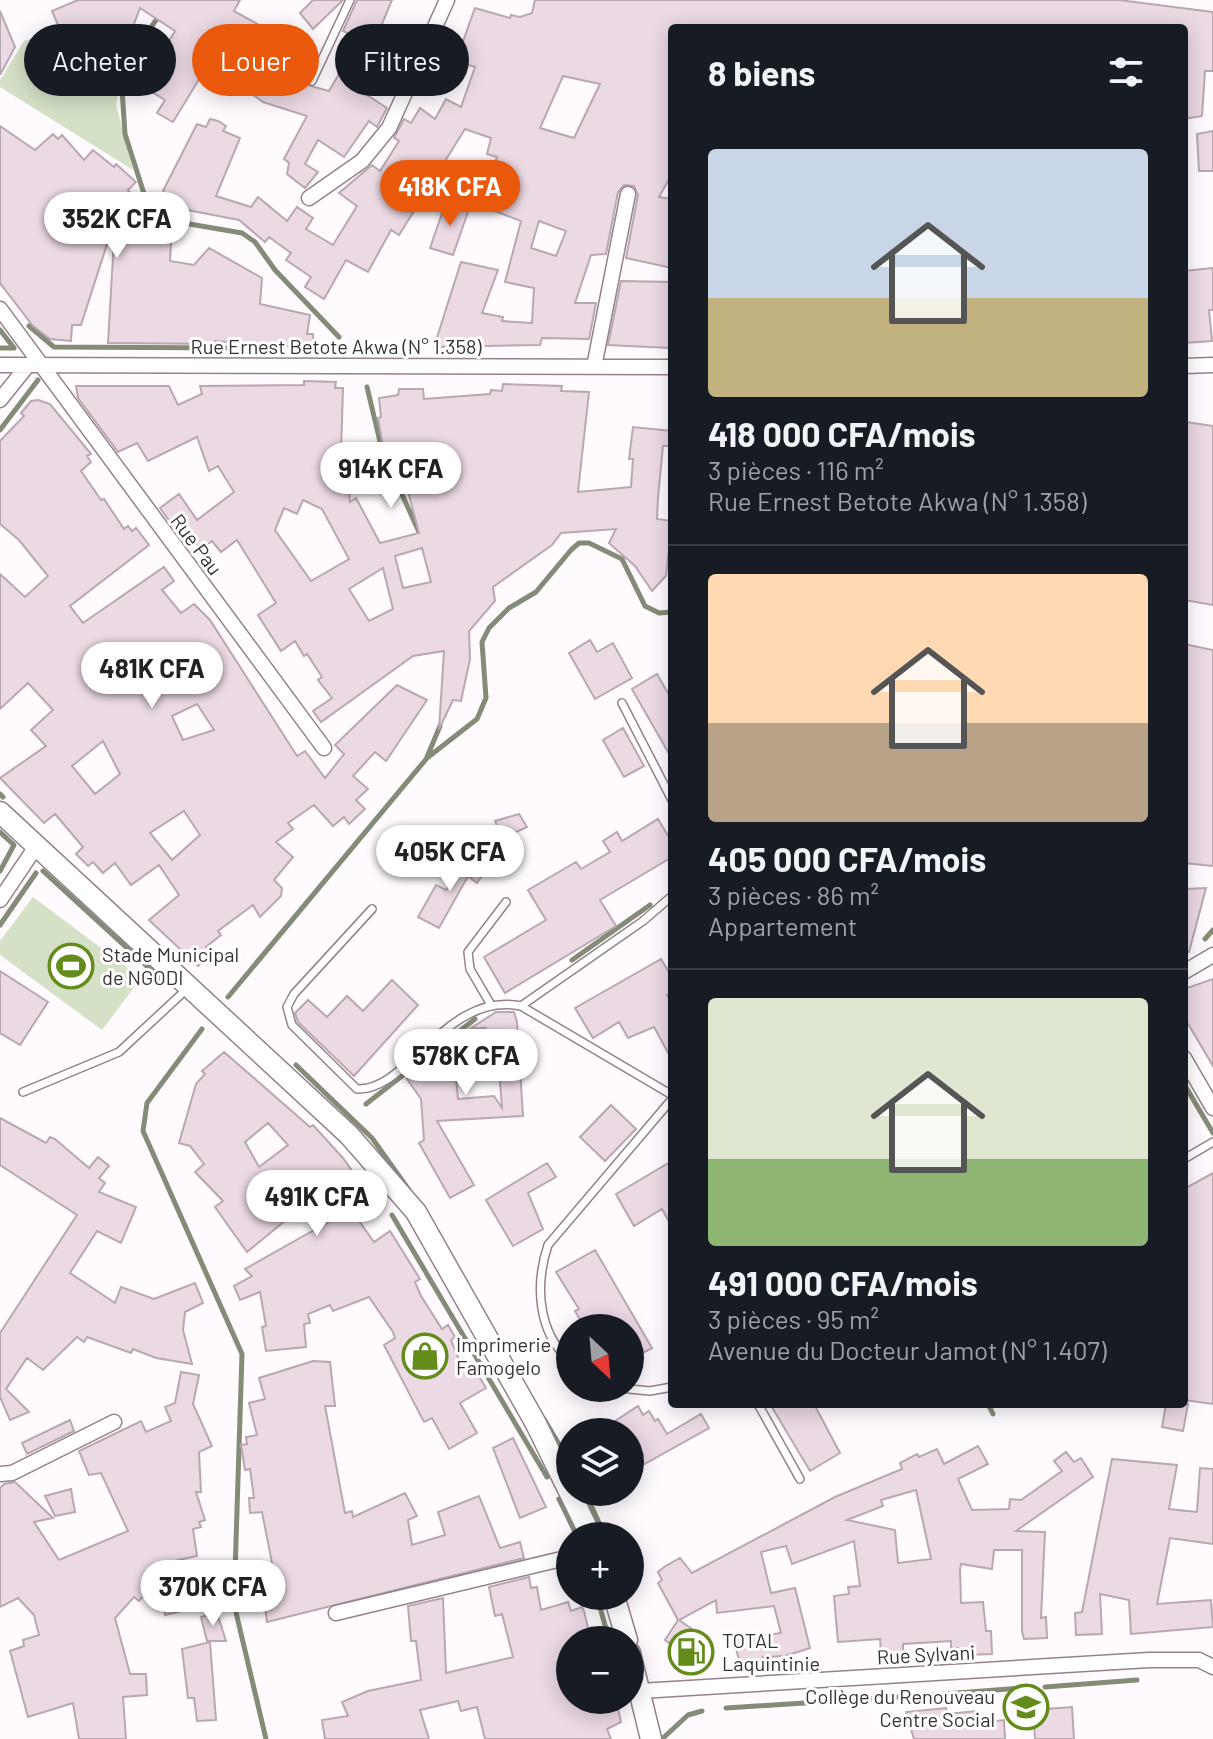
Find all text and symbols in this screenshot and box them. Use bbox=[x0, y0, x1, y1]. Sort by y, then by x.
chip: Acheter bbox=[24, 24, 176, 96]
chip: Louer bbox=[192, 24, 319, 96]
chip: Filtres bbox=[335, 24, 469, 96]
icon: filters bbox=[1104, 50, 1148, 94]
text: 8 biens bbox=[708, 52, 815, 93]
pin: 418K CFA bbox=[367, 160, 533, 228]
text: 418K CFA bbox=[398, 170, 502, 201]
pin: 352K CFA bbox=[34, 192, 200, 260]
icon: home bbox=[856, 201, 1000, 345]
text: 352K CFA bbox=[62, 202, 172, 233]
street label: Rue Ernest Betote Akwa (N° 1.358) bbox=[190, 334, 482, 358]
text: 418 000 CFA/mois bbox=[708, 413, 976, 454]
pin: 914K CFA bbox=[308, 442, 474, 510]
text: 914K CFA bbox=[338, 452, 444, 483]
text: 3 pièces · 116 m² bbox=[708, 454, 884, 485]
text: Rue Ernest Betote Akwa (N° 1.358) bbox=[708, 485, 1087, 516]
street label: Rue Pau bbox=[166, 509, 228, 579]
icon: home bbox=[856, 626, 1000, 770]
pin: 481K CFA bbox=[69, 642, 235, 710]
text: 481K CFA bbox=[99, 652, 205, 683]
pin: 405K CFA bbox=[367, 825, 533, 893]
text: 405K CFA bbox=[394, 835, 506, 866]
text: 405 000 CFA/mois bbox=[708, 838, 986, 879]
text: 3 pièces · 86 m² bbox=[708, 879, 879, 910]
text: Appartement bbox=[708, 910, 857, 941]
sports icon: Stade Municipal de NGODI bbox=[47, 942, 95, 990]
place label: Stade Municipal de NGODI bbox=[102, 942, 239, 989]
pin: 578K CFA bbox=[383, 1029, 549, 1097]
text: 578K CFA bbox=[412, 1039, 520, 1070]
icon: home bbox=[856, 1050, 1000, 1194]
pin: 491K CFA bbox=[234, 1170, 400, 1238]
text: 491K CFA bbox=[264, 1180, 370, 1211]
text: 491 000 CFA/mois bbox=[708, 1262, 978, 1303]
text: 3 pièces · 95 m² bbox=[708, 1303, 879, 1334]
north arrow bbox=[556, 1314, 644, 1402]
map controls bbox=[556, 1314, 644, 1714]
shop icon: Imprimerie Famogelo bbox=[401, 1332, 449, 1380]
place label: Imprimerie Famogelo bbox=[456, 1332, 551, 1379]
text: Avenue du Docteur Jamot (N° 1.407) bbox=[708, 1334, 1107, 1365]
button: layers bbox=[556, 1418, 644, 1506]
button: + bbox=[556, 1522, 644, 1610]
pin: 370K CFA bbox=[130, 1560, 296, 1628]
text: 370K CFA bbox=[158, 1570, 268, 1601]
button: − bbox=[556, 1626, 644, 1714]
fuel station icon: TOTAL Laquintinie bbox=[667, 1628, 715, 1676]
place label: TOTAL Laquintinie bbox=[722, 1628, 820, 1675]
street label: Rue Sylvani bbox=[876, 1639, 976, 1669]
school or university icon: Collège du Renouveau Centre Social bbox=[1002, 1683, 1050, 1731]
place label: Collège du Renouveau Centre Social bbox=[805, 1684, 995, 1731]

